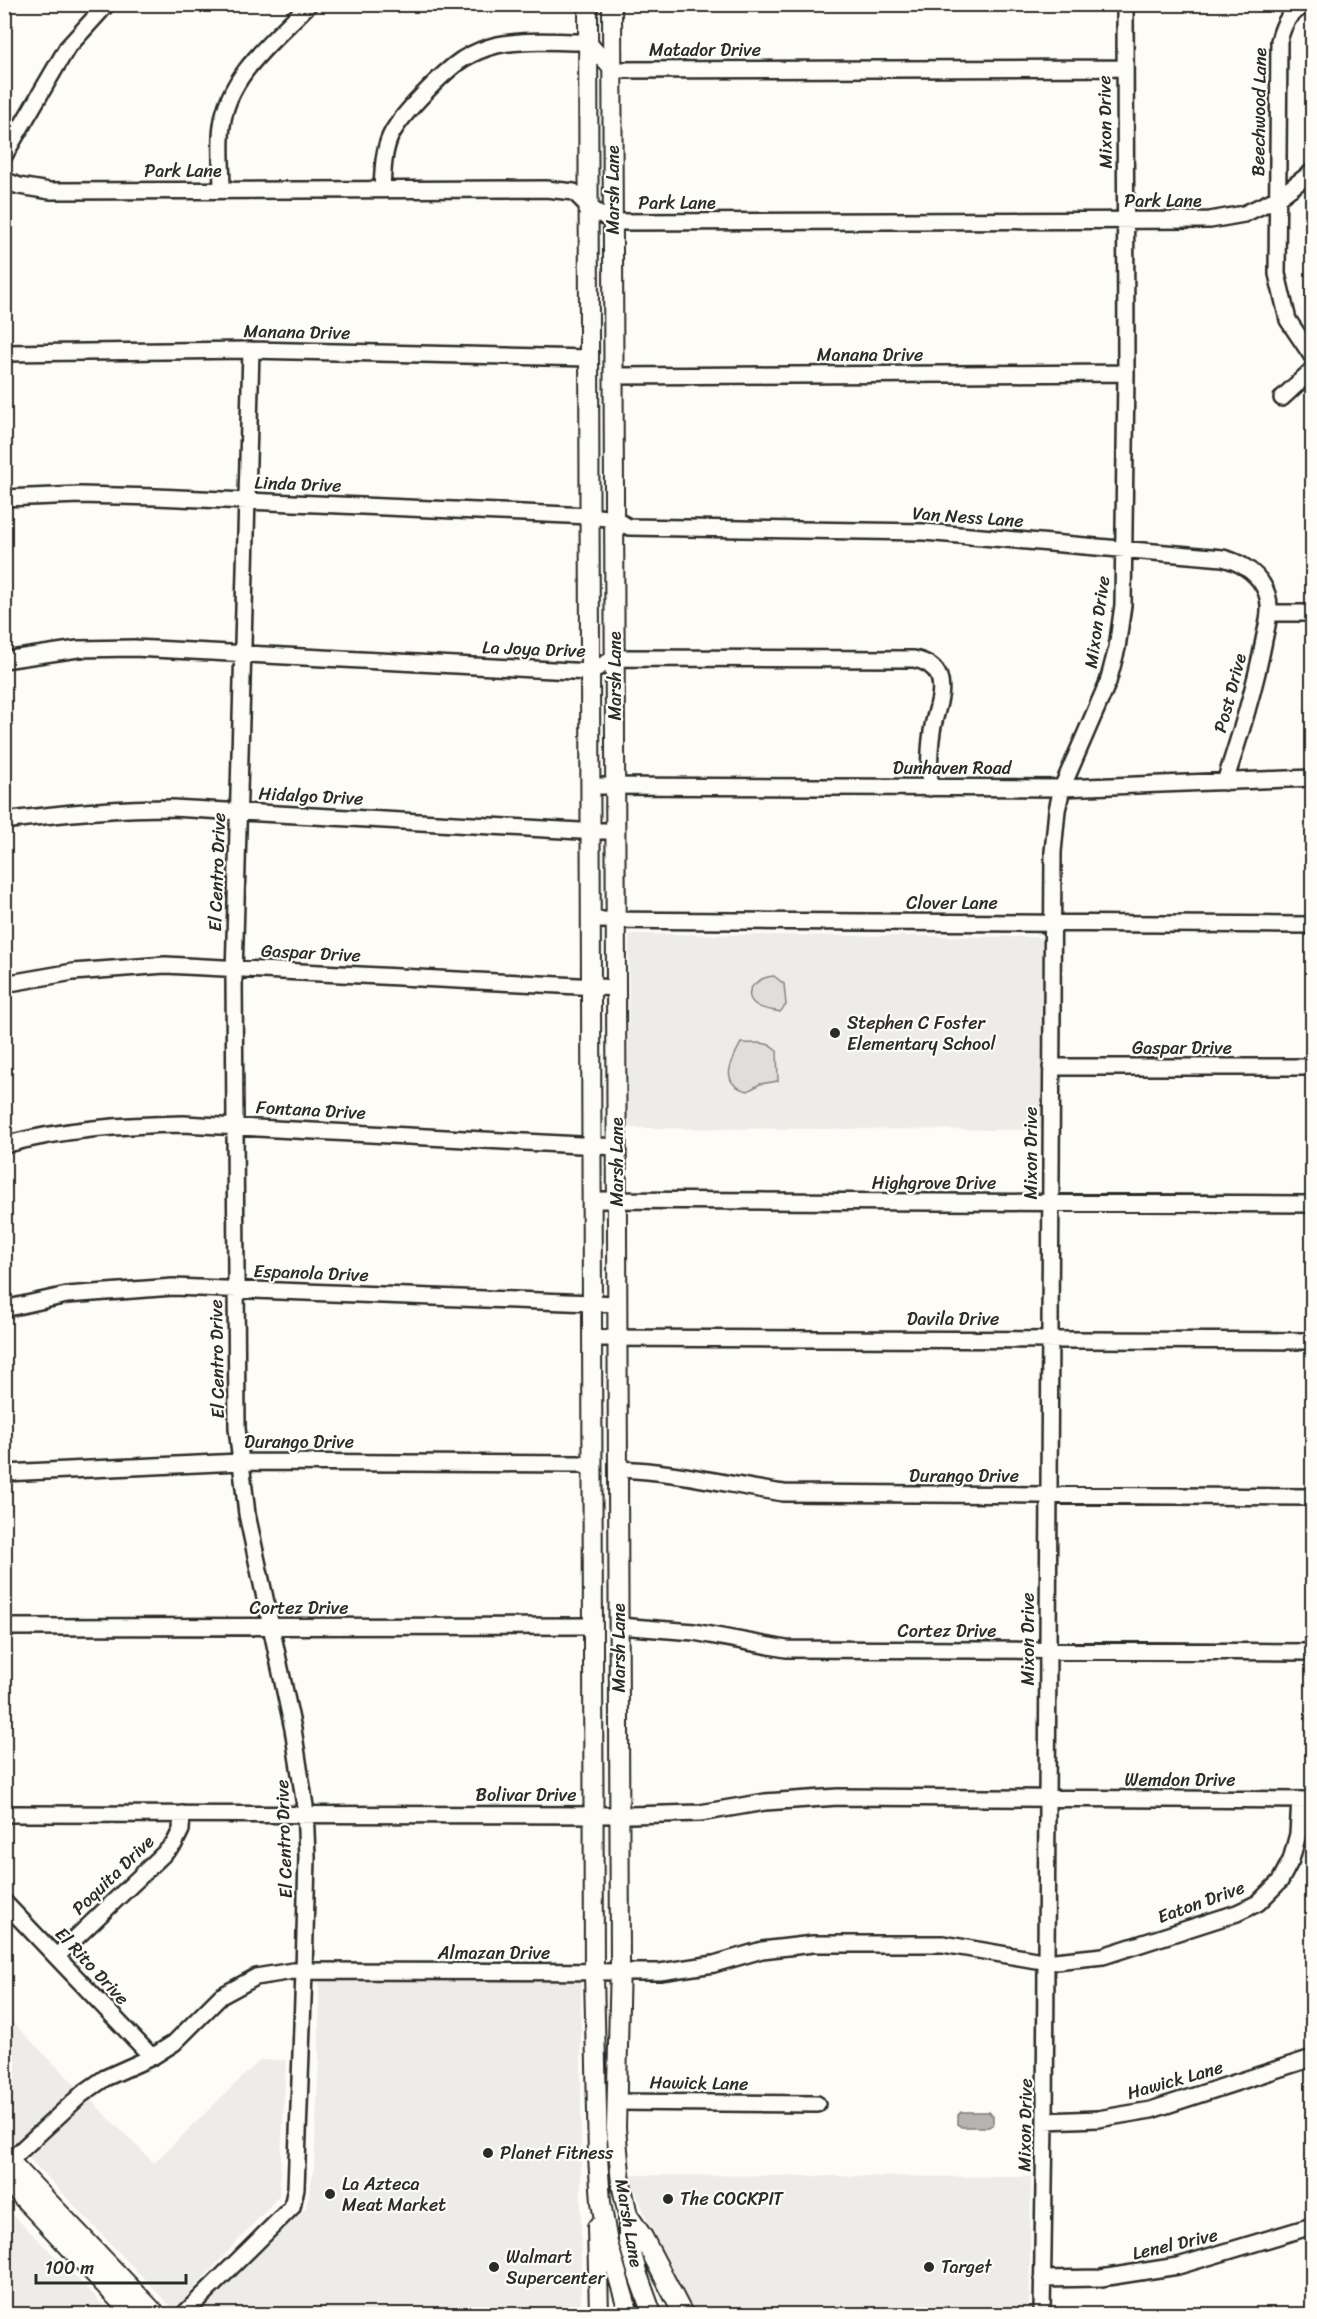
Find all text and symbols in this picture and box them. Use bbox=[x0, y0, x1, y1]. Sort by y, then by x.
street label: Matador Drive bbox=[649, 34, 761, 66]
street label: Beechwood Lane bbox=[1242, 47, 1276, 177]
street label: Mixon Drive bbox=[1088, 75, 1122, 169]
street label: Marsh Lane bbox=[597, 145, 629, 235]
street label: Park Lane bbox=[144, 155, 222, 187]
street label: Park Lane bbox=[1124, 185, 1202, 217]
street label: Park Lane bbox=[638, 187, 716, 219]
street label: Manana Drive bbox=[243, 315, 351, 349]
street label: Manana Drive bbox=[817, 339, 923, 371]
street label: Linda Drive bbox=[254, 466, 342, 502]
street label: Van Ness Lane bbox=[911, 497, 1025, 537]
street label: Mixon Drive bbox=[1075, 574, 1119, 670]
street label: La Joya Drive bbox=[482, 631, 586, 667]
street label: Marsh Lane bbox=[599, 631, 631, 721]
street label: Post Drive bbox=[1204, 649, 1256, 736]
street label: Dunhaven Road bbox=[893, 752, 1013, 784]
street label: Hidalgo Drive bbox=[258, 777, 364, 815]
street label: El Centro Drive bbox=[199, 812, 235, 932]
street label: Clover Lane bbox=[906, 887, 998, 919]
street label: Gaspar Drive bbox=[260, 934, 362, 972]
place label: Stephen C Foster Elementary School bbox=[847, 1007, 996, 1060]
marker: Stephen C Foster Elementary School bbox=[828, 1026, 842, 1040]
street label: Gaspar Drive bbox=[1132, 1032, 1232, 1064]
street label: Fontana Drive bbox=[255, 1091, 367, 1129]
street label: Mixon Drive bbox=[1015, 1106, 1047, 1200]
street label: Marsh Lane bbox=[601, 1117, 633, 1207]
street label: Highgrove Drive bbox=[872, 1167, 996, 1199]
street label: Espanola Drive bbox=[253, 1255, 369, 1291]
street label: El Centro Drive bbox=[200, 1299, 234, 1419]
street label: Davila Drive bbox=[907, 1303, 999, 1335]
street label: Durango Drive bbox=[244, 1426, 354, 1458]
street label: Durango Drive bbox=[909, 1460, 1019, 1492]
street label: Cortez Drive bbox=[250, 1592, 348, 1624]
street label: Mixon Drive bbox=[1012, 1592, 1044, 1686]
street label: Marsh Lane bbox=[603, 1603, 635, 1693]
street label: Cortez Drive bbox=[898, 1615, 996, 1647]
street label: Wemdon Drive bbox=[1125, 1764, 1235, 1796]
street label: El Centro Drive bbox=[266, 1779, 302, 1899]
street label: Bolivar Drive bbox=[476, 1779, 576, 1811]
street label: Poquita Drive bbox=[64, 1827, 162, 1923]
street label: Eaton Drive bbox=[1153, 1871, 1249, 1933]
street label: El Rito Drive bbox=[47, 1919, 137, 2013]
street label: Almazan Drive bbox=[437, 1937, 550, 1969]
street label: Hawick Lane bbox=[1123, 2051, 1227, 2109]
street label: Hawick Lane bbox=[649, 2066, 749, 2100]
street label: Mixon Drive bbox=[1008, 2078, 1042, 2172]
place label: Planet Fitness bbox=[500, 2137, 614, 2169]
marker: Planet Fitness bbox=[481, 2146, 495, 2160]
place label: La Azteca Meat Market bbox=[342, 2168, 446, 2221]
street label: Marsh Lane bbox=[605, 2176, 653, 2270]
place label: The COCKPIT bbox=[680, 2183, 784, 2215]
marker: La Azteca Meat Market bbox=[323, 2187, 337, 2201]
marker: The COCKPIT bbox=[661, 2192, 675, 2206]
street label: Lenel Drive bbox=[1129, 2219, 1221, 2269]
place label: Walmart Supercenter bbox=[506, 2241, 607, 2294]
scale bar bbox=[36, 2247, 186, 2285]
place label: Target bbox=[941, 2251, 992, 2283]
text: 100 m bbox=[45, 2252, 94, 2284]
marker: Walmart Supercenter bbox=[487, 2260, 501, 2274]
marker: Target bbox=[922, 2260, 936, 2274]

